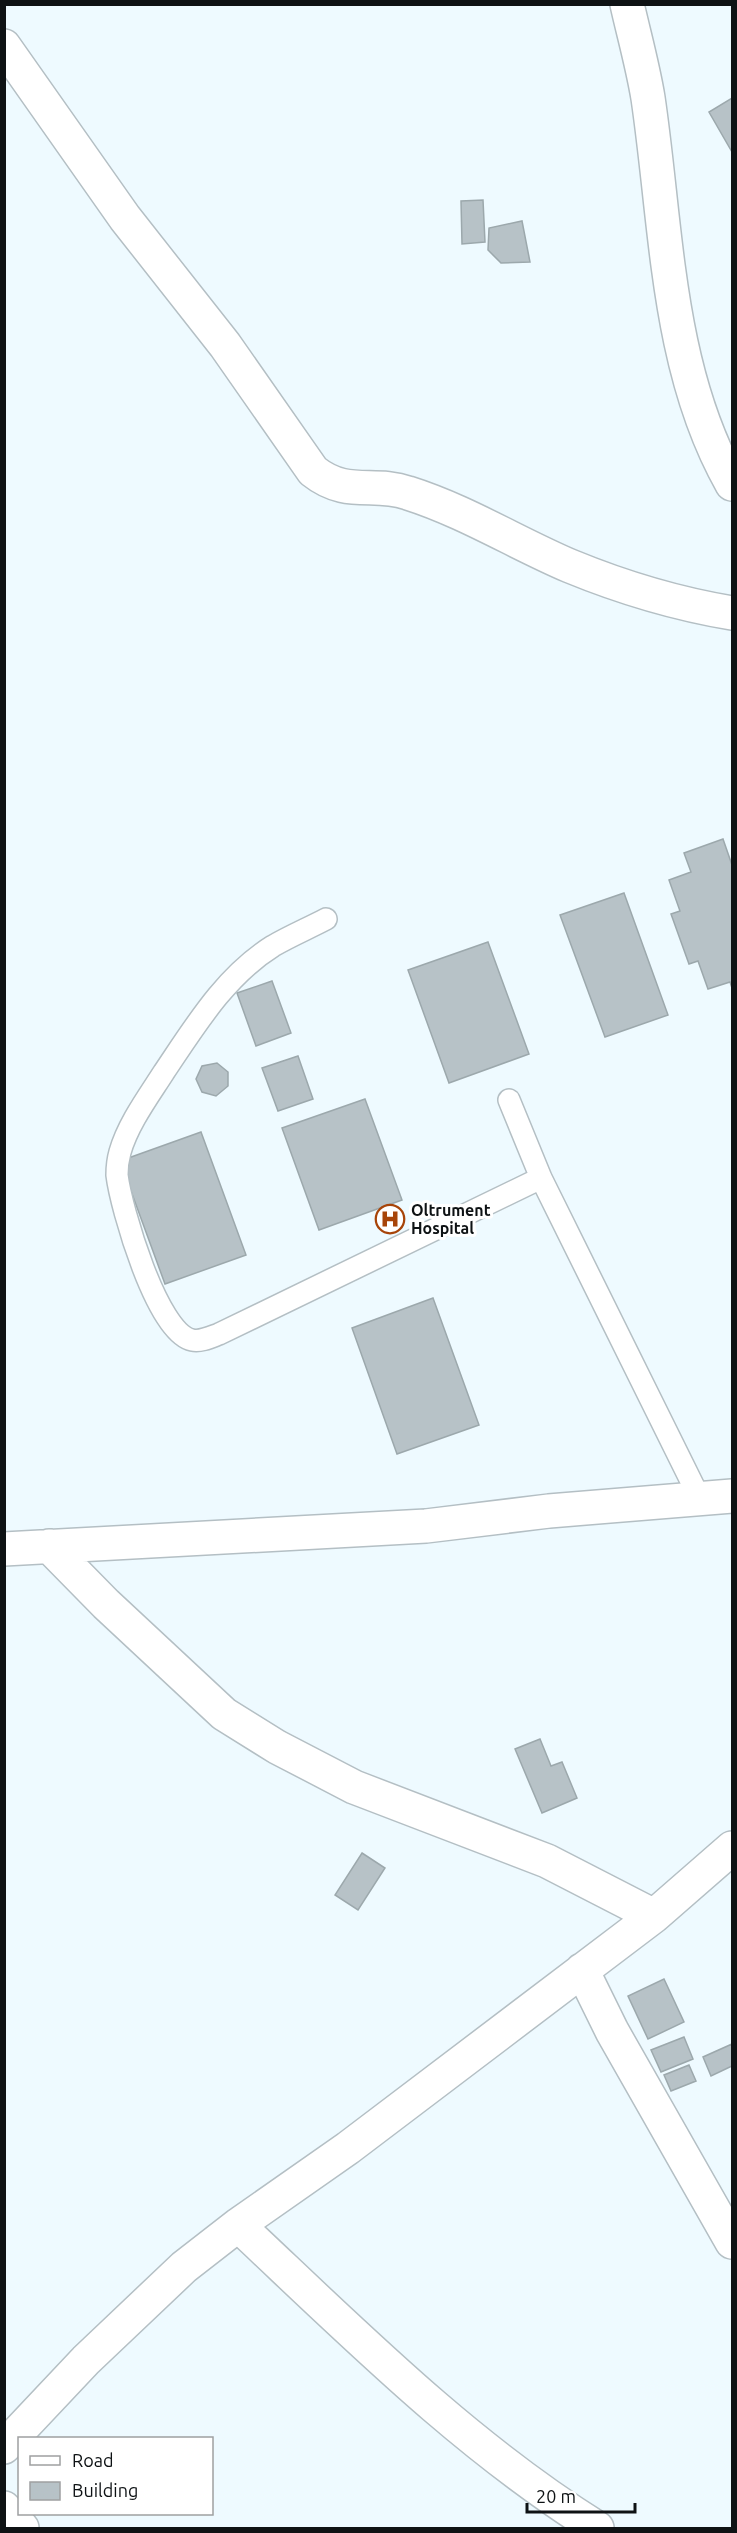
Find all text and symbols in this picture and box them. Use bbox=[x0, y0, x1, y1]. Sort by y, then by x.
place label: Oltrument Hospital bbox=[411, 1201, 491, 1237]
hospital icon: Oltrument Hospital bbox=[374, 1203, 406, 1235]
legend bbox=[18, 2437, 213, 2515]
text: Road bbox=[72, 2450, 114, 2470]
scale bar bbox=[527, 2476, 635, 2514]
text: Building bbox=[72, 2480, 138, 2500]
text: 20 m bbox=[536, 2486, 576, 2506]

